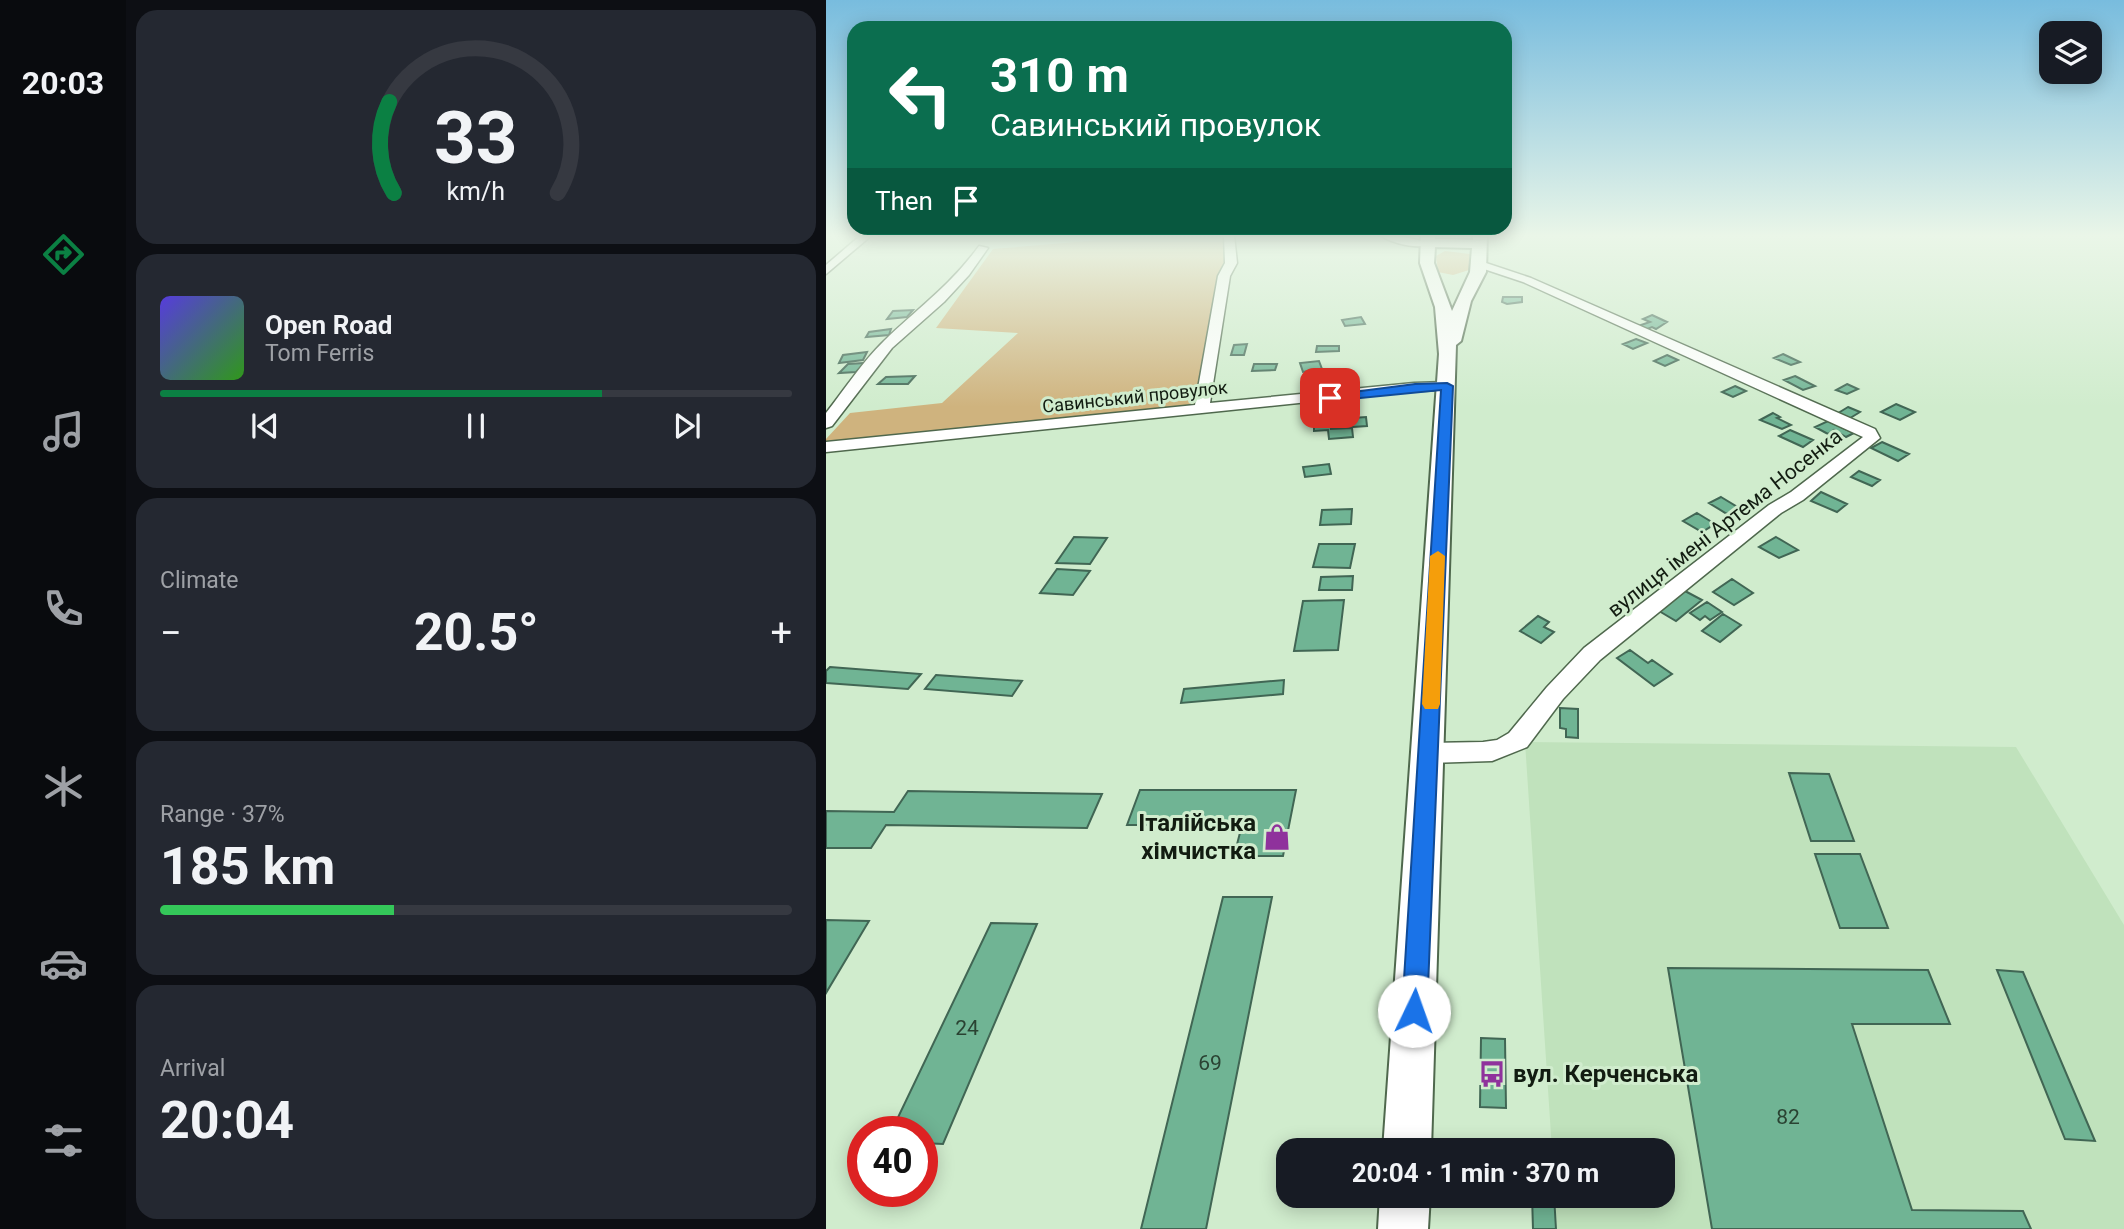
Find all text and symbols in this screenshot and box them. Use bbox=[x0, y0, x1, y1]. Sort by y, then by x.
map controls bbox=[2039, 21, 2102, 84]
button: layers bbox=[2039, 21, 2102, 84]
text: 310 m bbox=[990, 47, 1129, 104]
icon: left bbox=[875, 49, 966, 140]
text: 20:03 bbox=[22, 64, 104, 102]
text: 33 bbox=[434, 95, 518, 181]
text: Савинський провулок bbox=[990, 106, 1321, 144]
text: km/h bbox=[447, 177, 505, 206]
icon: arrive bbox=[947, 182, 985, 220]
text: Then bbox=[875, 186, 933, 216]
icon: directions bbox=[39, 230, 88, 279]
text: Open Road bbox=[265, 310, 393, 340]
text: Tom Ferris bbox=[265, 340, 374, 367]
pin bbox=[1300, 368, 1360, 428]
street label: Савинський провулок bbox=[1041, 376, 1229, 417]
icon: arrive bbox=[1311, 379, 1349, 417]
icon: music bbox=[39, 407, 88, 456]
icon: previous bbox=[246, 407, 284, 445]
icon: pause bbox=[457, 407, 495, 445]
icon: next bbox=[668, 407, 706, 445]
street label: вулиця імені Артема Носенка bbox=[1603, 424, 1847, 622]
text: Climate bbox=[160, 567, 239, 594]
icon: phone bbox=[39, 584, 88, 633]
text: 20.5° bbox=[414, 602, 539, 663]
text: − bbox=[160, 611, 182, 655]
text: + bbox=[770, 611, 792, 655]
icon: climate bbox=[39, 762, 88, 811]
text: Range · 37% bbox=[160, 801, 285, 828]
place label: Італійська хімчистка bbox=[1138, 809, 1256, 865]
shop icon: Італійська хімчистка bbox=[1262, 822, 1292, 852]
text: 185 km bbox=[160, 836, 335, 897]
icon: car bbox=[39, 939, 88, 988]
position arrow bbox=[1377, 974, 1451, 1048]
house number: 24 bbox=[955, 1016, 979, 1040]
house number: 69 bbox=[1198, 1051, 1222, 1075]
text: Arrival bbox=[160, 1055, 225, 1082]
bus stop icon: вул. Керченська bbox=[1477, 1059, 1507, 1089]
place label: вул. Керченська bbox=[1513, 1060, 1698, 1088]
text: 20:04 bbox=[160, 1090, 294, 1151]
house number: 82 bbox=[1776, 1105, 1800, 1129]
icon: filters bbox=[39, 1116, 88, 1165]
speed limit sign: 40 bbox=[847, 1116, 938, 1207]
text: 20:04 · 1 min · 370 m bbox=[1352, 1158, 1599, 1188]

